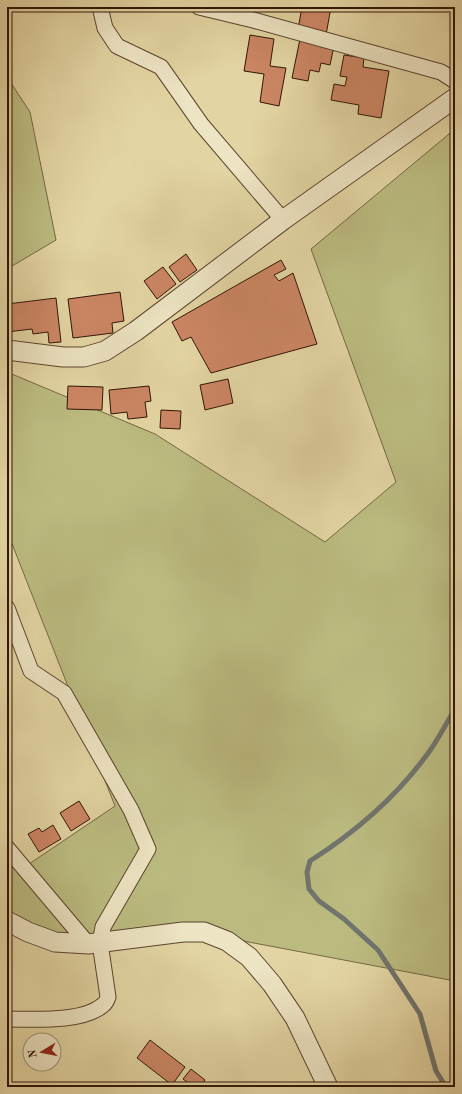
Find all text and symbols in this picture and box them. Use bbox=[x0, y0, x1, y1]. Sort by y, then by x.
north arrow bbox=[22, 1032, 62, 1072]
text: N bbox=[27, 1048, 40, 1059]

